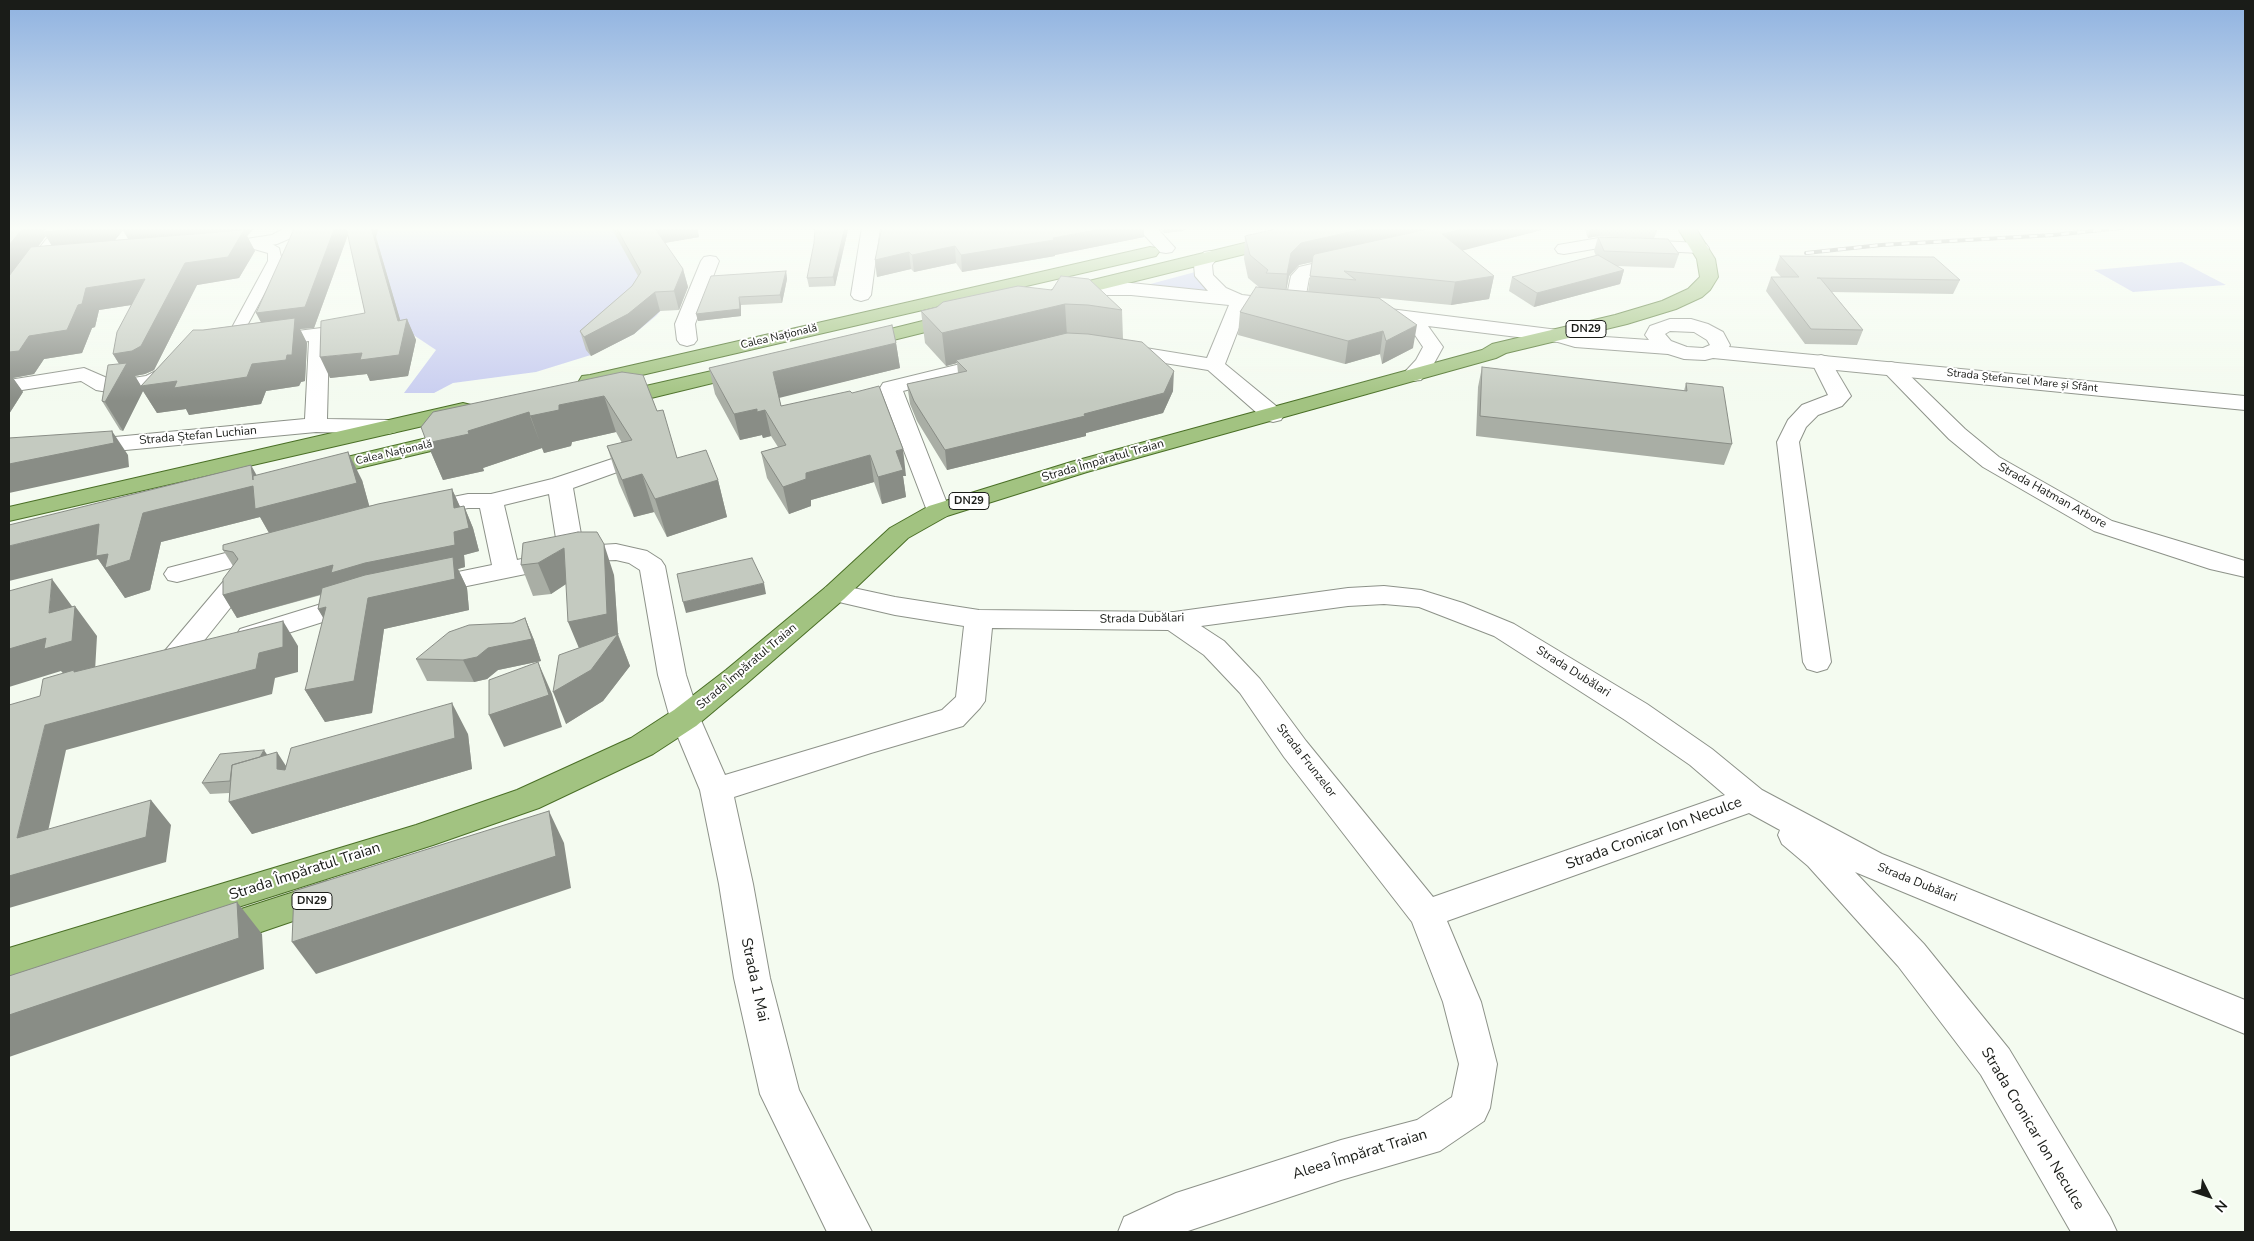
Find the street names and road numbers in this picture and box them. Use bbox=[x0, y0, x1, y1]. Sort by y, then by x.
road number: DN29 bbox=[1566, 320, 1606, 338]
street label: Calea Națională bbox=[739, 322, 819, 352]
street label: Strada Ștefan cel Mare și Sfânt bbox=[1946, 366, 2098, 396]
street label: Strada Ștefan Luchian bbox=[139, 424, 257, 448]
street label: Strada Împăratul Traian bbox=[1040, 437, 1166, 485]
street label: Calea Națională bbox=[354, 438, 434, 468]
street label: Strada Hatman Arbore bbox=[1995, 460, 2109, 532]
road number: DN29 bbox=[949, 492, 989, 510]
street label: Strada Dubălari bbox=[1100, 611, 1184, 627]
street label: Strada Împăratul Traian bbox=[694, 621, 800, 713]
street label: Strada Dubălari bbox=[1533, 643, 1613, 701]
street label: Strada Frunzelor bbox=[1273, 721, 1339, 801]
street label: Strada Cronicar Ion Neculce bbox=[1563, 794, 1745, 874]
street label: Strada Împăratul Traian bbox=[227, 839, 383, 905]
street label: Strada Dubălari bbox=[1875, 860, 1959, 906]
road number: DN29 bbox=[292, 892, 332, 909]
street label: Strada 1 Mai bbox=[736, 936, 772, 1024]
street label: Strada Cronicar Ion Neculce bbox=[1976, 1045, 2088, 1213]
street label: Aleea Împărat Traian bbox=[1290, 1126, 1430, 1184]

